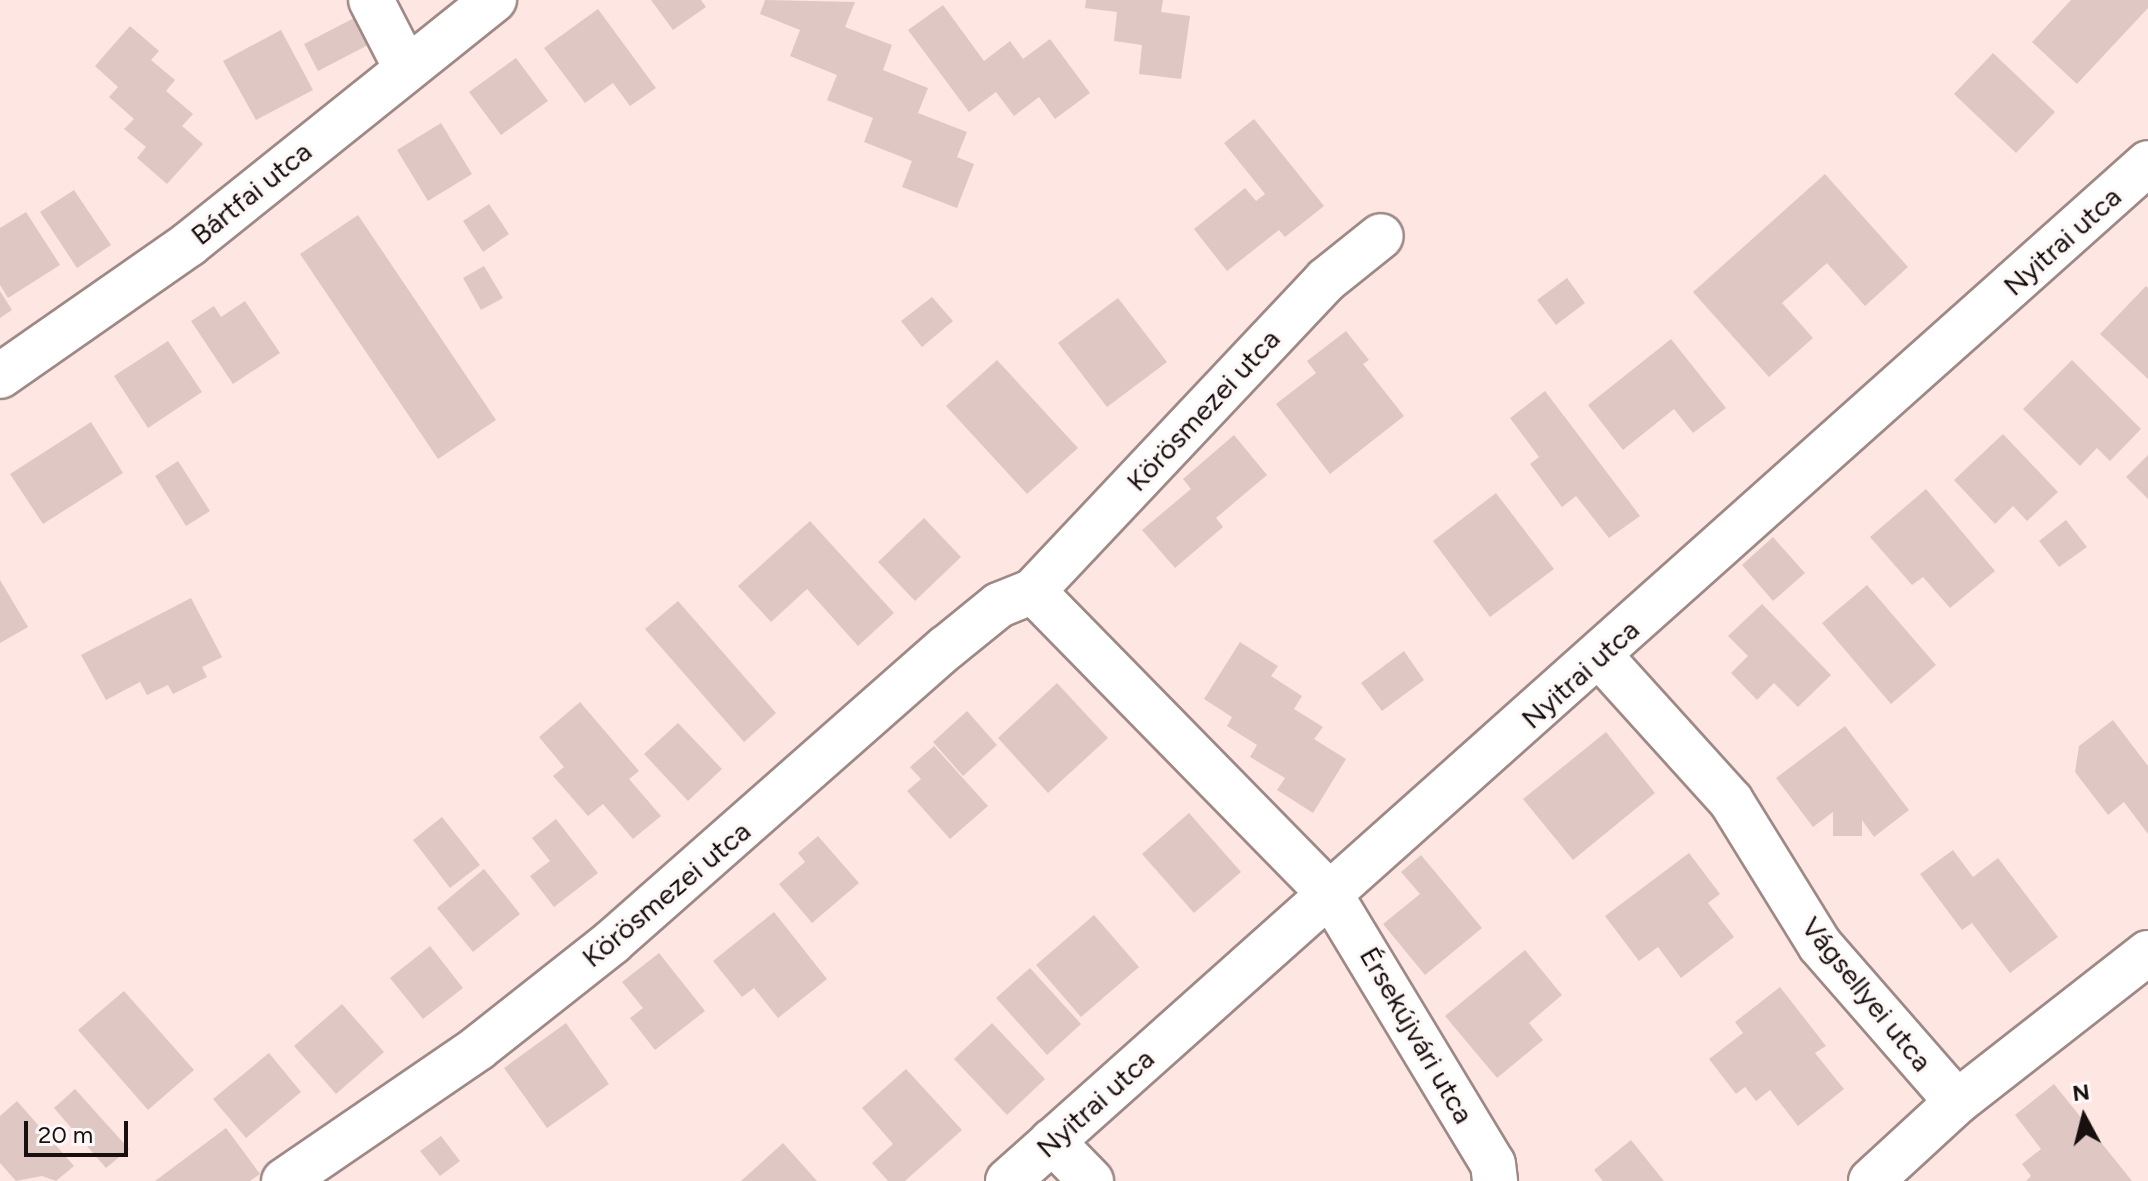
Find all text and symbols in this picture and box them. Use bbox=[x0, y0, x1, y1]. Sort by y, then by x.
street label: Bártfai utca bbox=[184, 134, 318, 252]
street label: Nyitrai utca bbox=[1996, 180, 2128, 302]
street label: Körösmezei utca bbox=[1119, 322, 1287, 498]
street label: Nyitrai utca bbox=[1514, 613, 1646, 735]
street label: Körösmezei utca bbox=[575, 814, 757, 974]
street label: Vágsellyei utca bbox=[1795, 910, 1939, 1078]
street label: Érsekújvári utca bbox=[1353, 941, 1481, 1129]
street label: Nyitrai utca bbox=[1029, 1042, 1161, 1164]
north arrow bbox=[2044, 1077, 2124, 1157]
text: N bbox=[2071, 1078, 2091, 1107]
scale bar bbox=[28, 1105, 132, 1155]
text: 20 m bbox=[38, 1120, 93, 1149]

